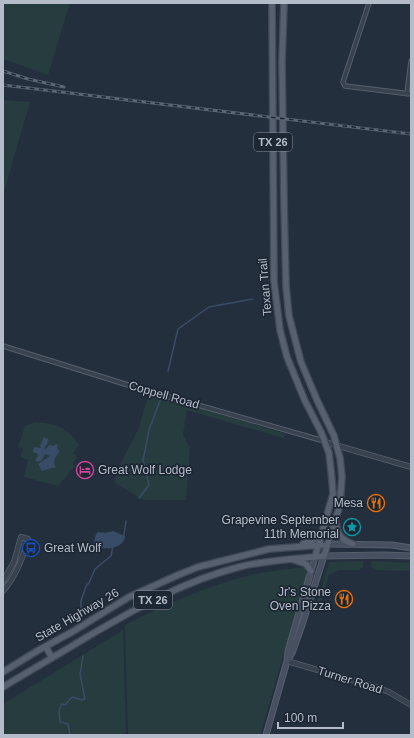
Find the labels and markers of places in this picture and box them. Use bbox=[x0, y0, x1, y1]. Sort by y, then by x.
hotel icon: Great Wolf Lodge bbox=[75, 460, 95, 480]
place label: Great Wolf Lodge bbox=[98, 463, 192, 477]
restaurant icon: Mesa bbox=[366, 493, 386, 513]
place label: Mesa bbox=[334, 496, 363, 510]
place label: Grapevine September 11th Memorial bbox=[222, 513, 339, 541]
place icon: Grapevine September 11th Memorial bbox=[342, 517, 362, 537]
bus stop icon: Great Wolf bbox=[21, 538, 41, 558]
place label: Great Wolf bbox=[44, 541, 102, 555]
place label: Jr's Stone Oven Pizza bbox=[270, 585, 331, 613]
restaurant icon: Jr's Stone Oven Pizza bbox=[334, 589, 354, 609]

